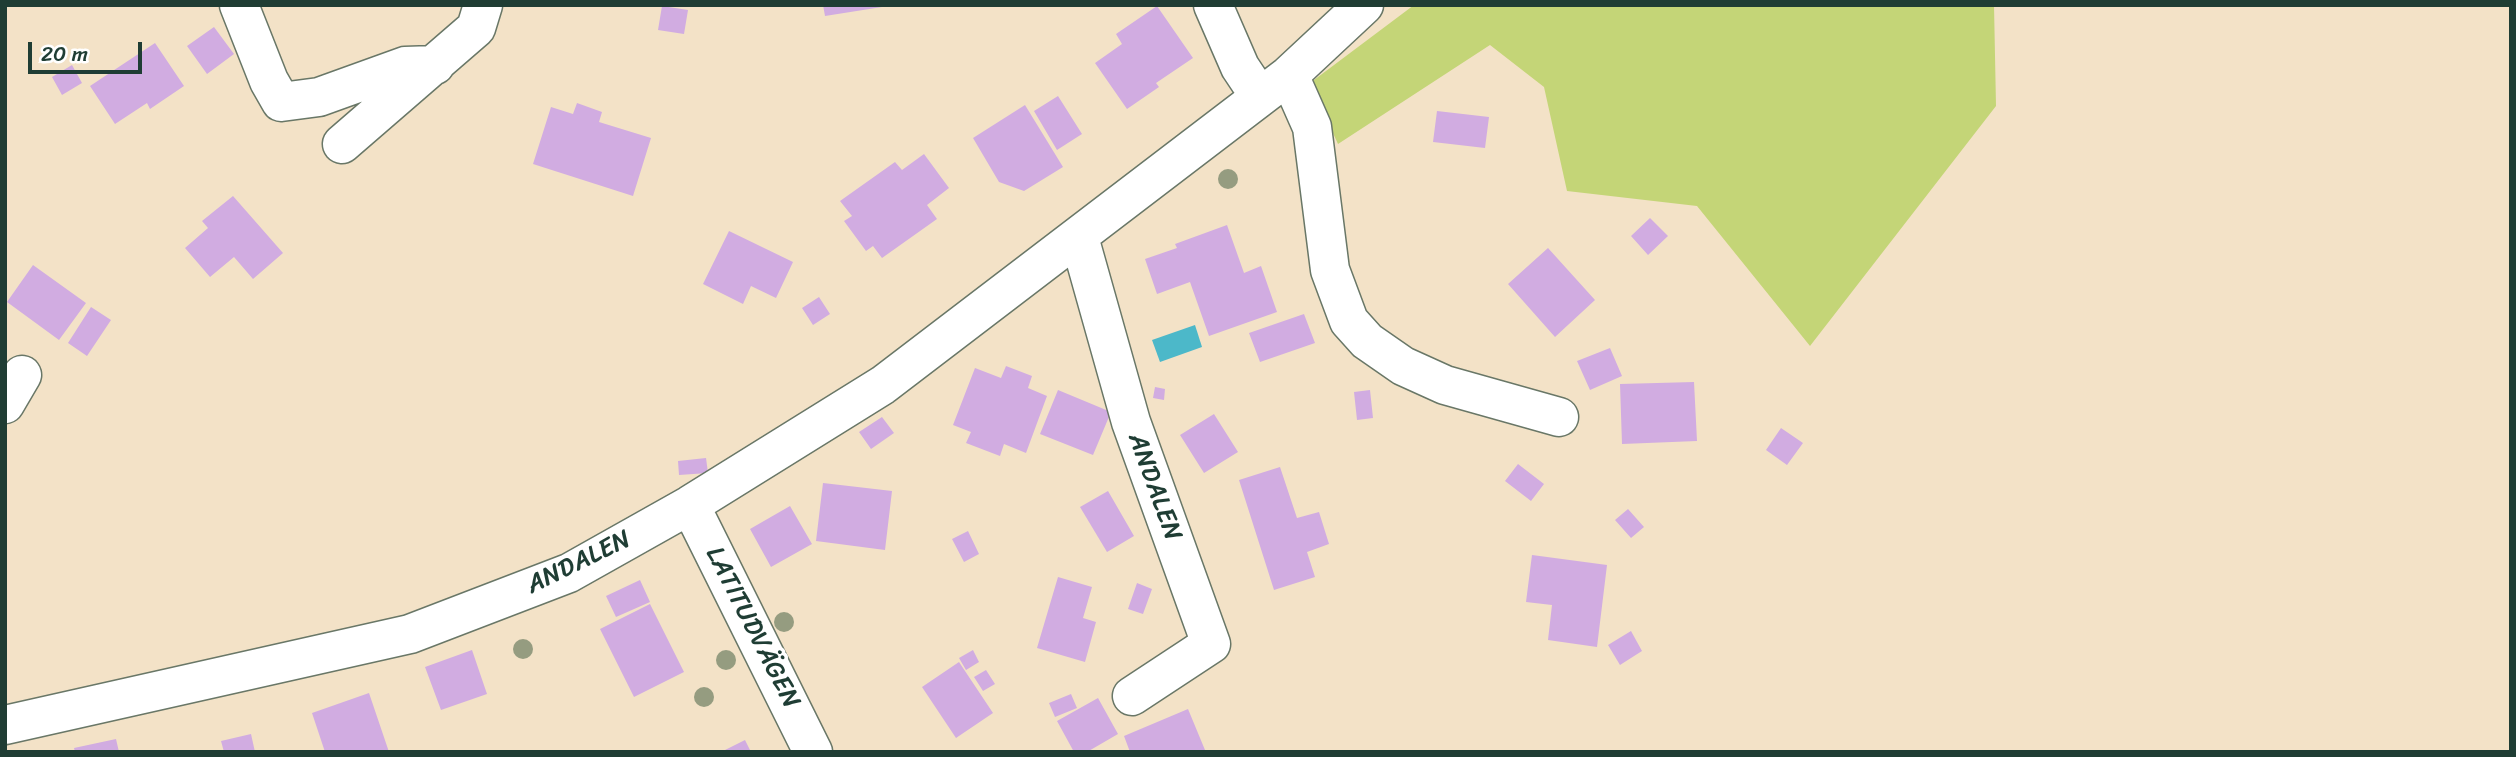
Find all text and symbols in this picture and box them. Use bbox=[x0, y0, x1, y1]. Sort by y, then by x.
scale bar bbox=[32, 28, 145, 72]
text: 20 m bbox=[41, 35, 88, 73]
street label: ANDALEN bbox=[1120, 429, 1188, 545]
street label: ANDALEN bbox=[522, 524, 636, 602]
street label: LATITUDVÄGEN bbox=[698, 542, 806, 714]

